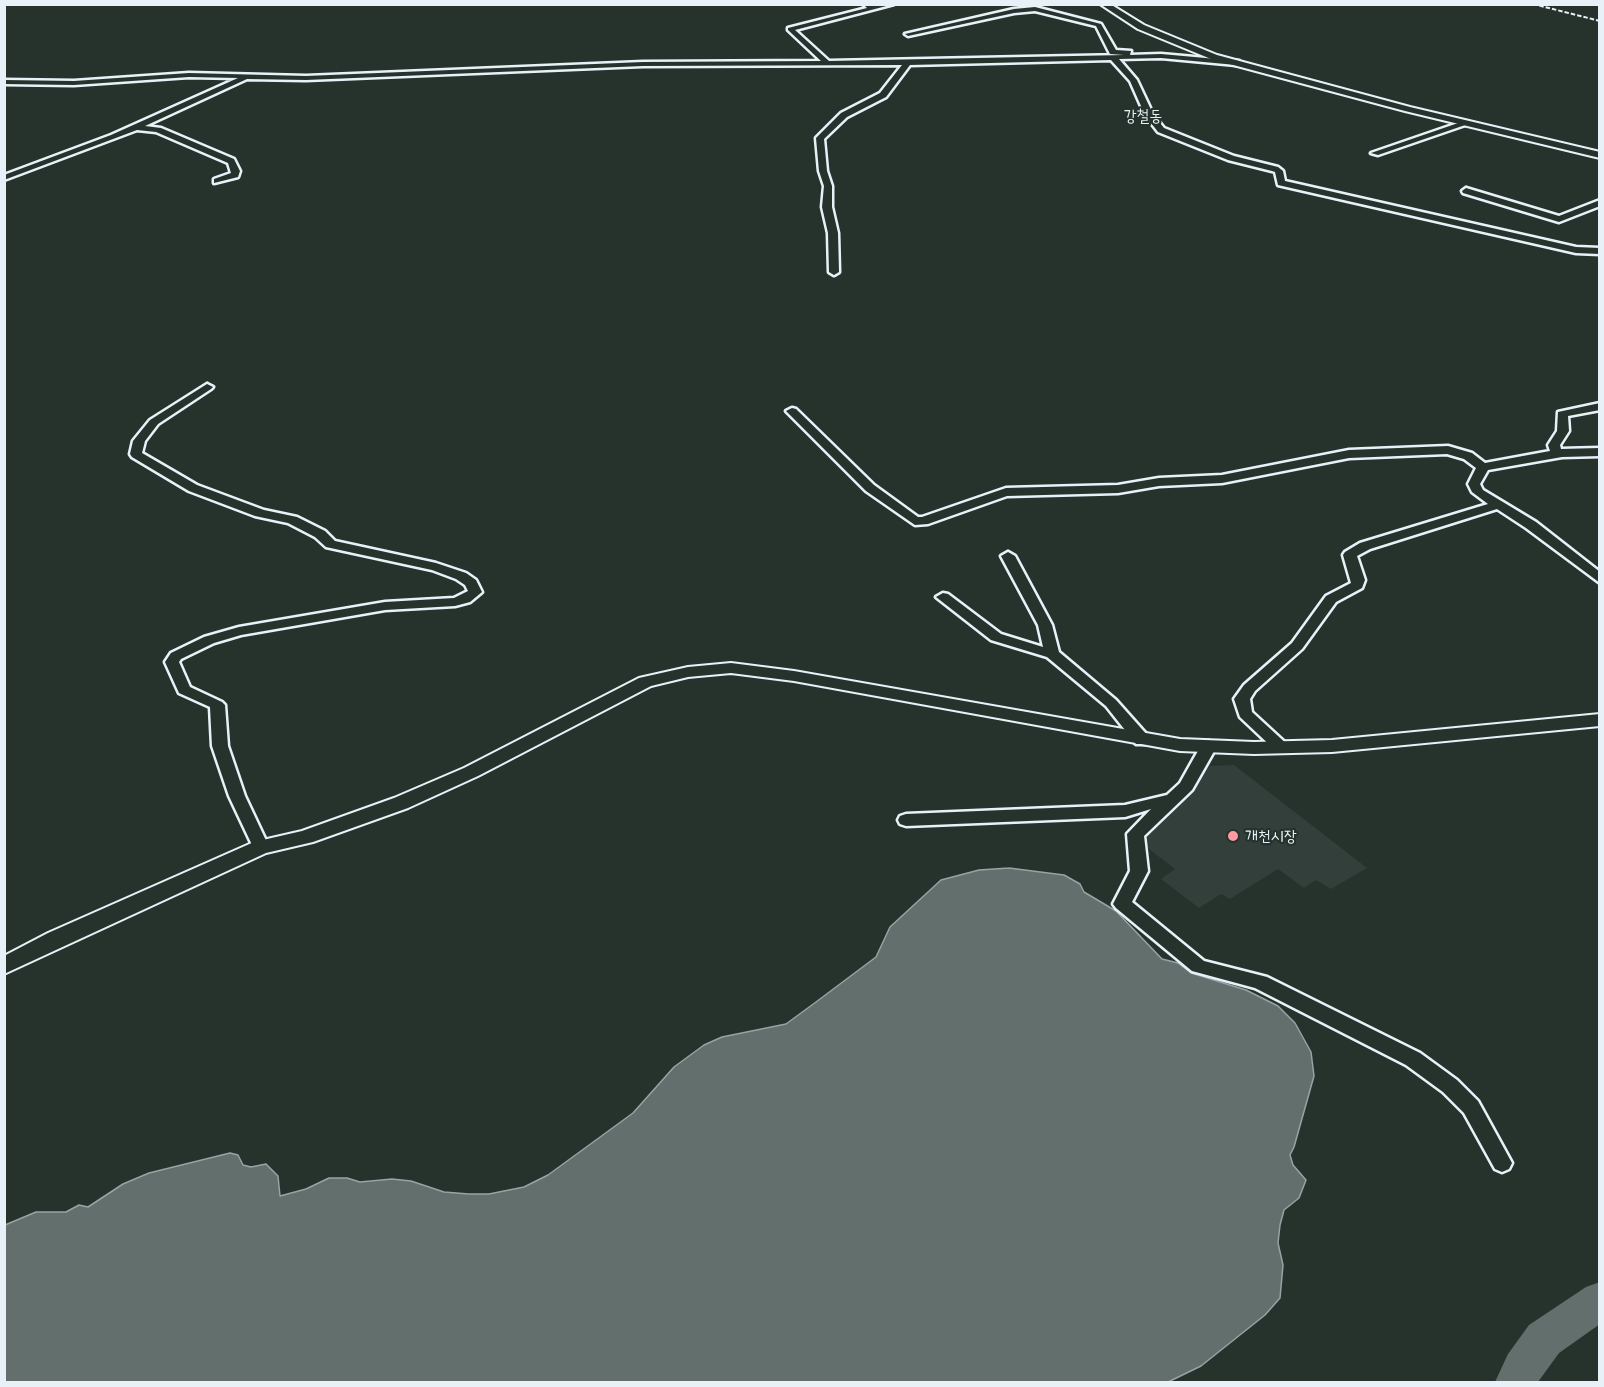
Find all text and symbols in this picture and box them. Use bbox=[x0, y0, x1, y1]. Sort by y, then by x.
district label: 강철동 bbox=[1124, 106, 1162, 126]
place label: 개천시장 bbox=[1245, 826, 1296, 846]
marker: 개천시장 bbox=[1226, 829, 1240, 843]

